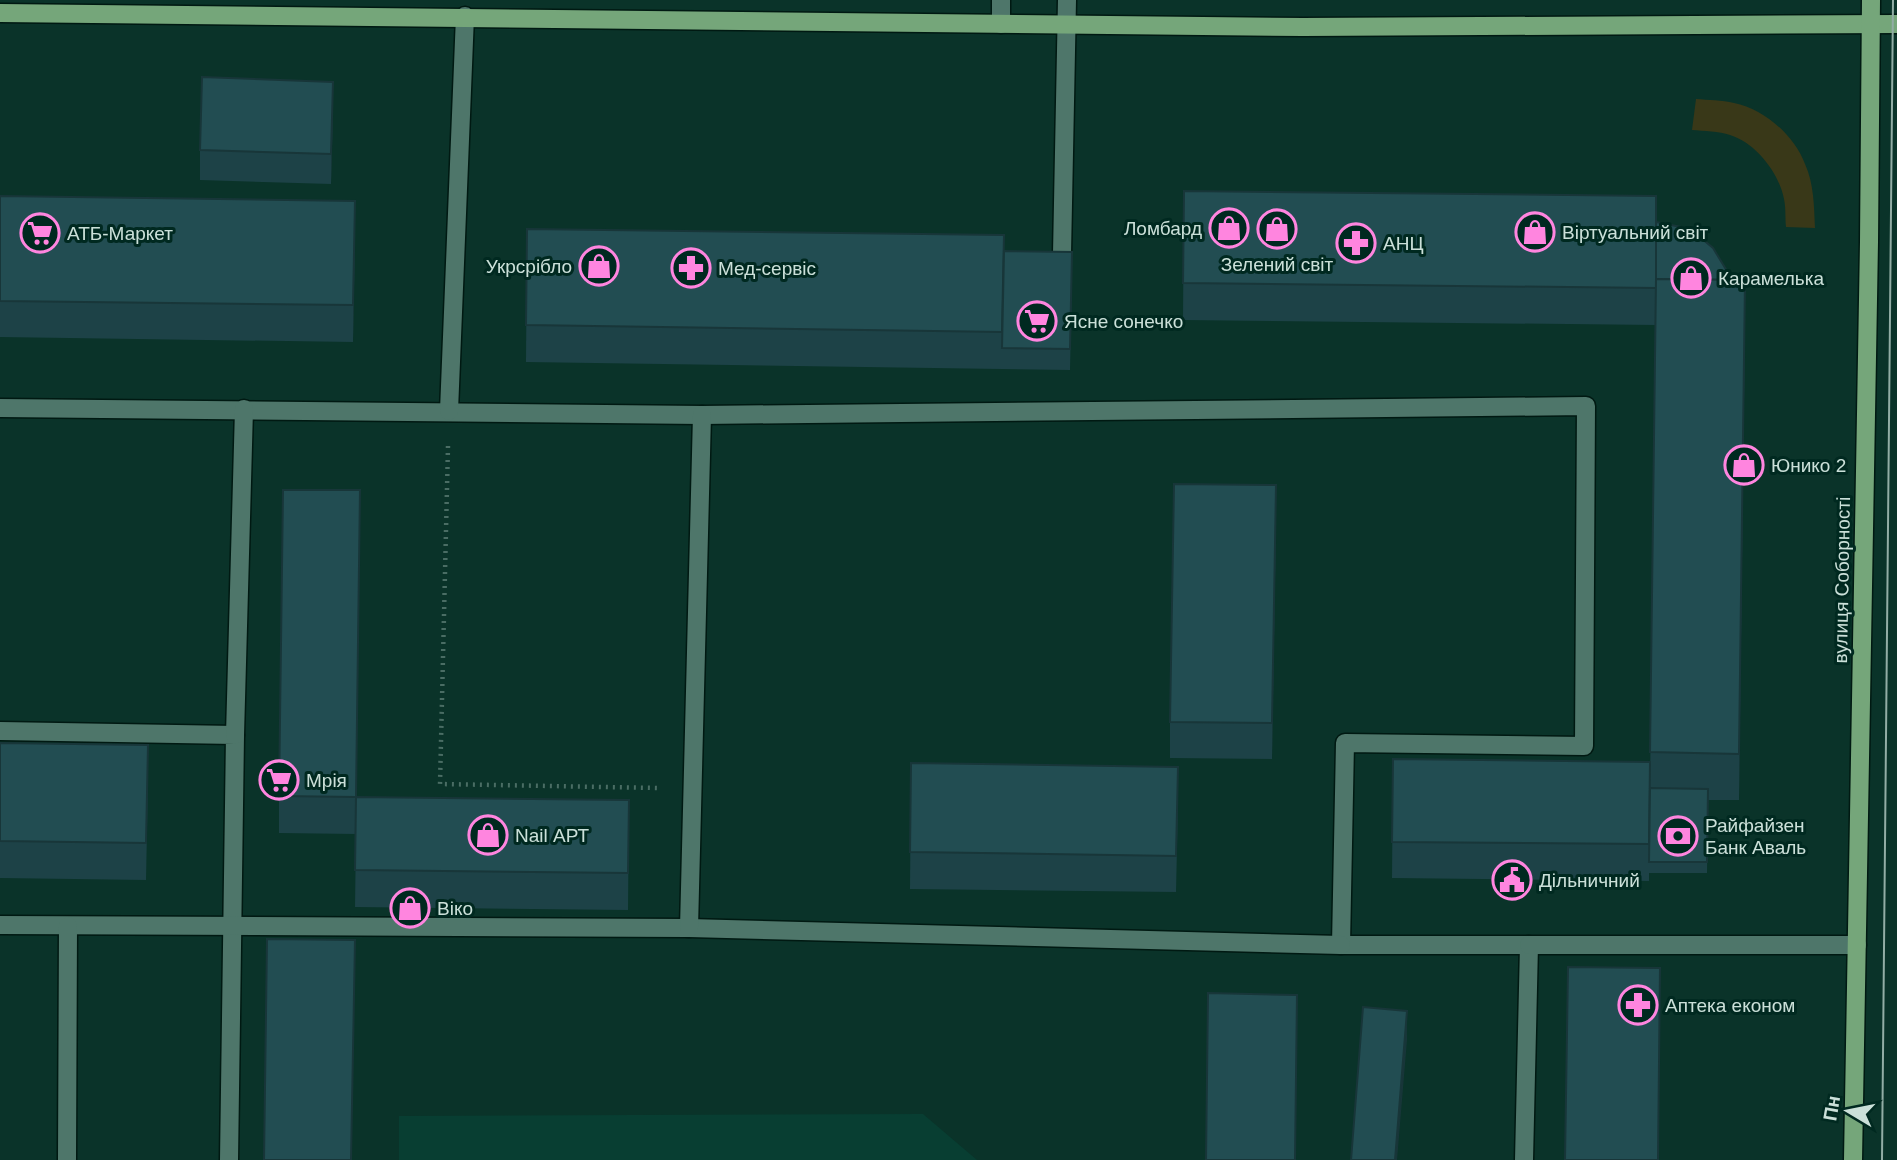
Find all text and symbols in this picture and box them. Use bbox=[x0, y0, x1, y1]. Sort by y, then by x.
shop icon: Ломбард bbox=[1208, 207, 1250, 249]
shop icon: Зелений світ bbox=[1256, 208, 1298, 250]
shop icon: Віртуальний світ bbox=[1514, 211, 1556, 253]
supermarket icon: АТБ-Маркет bbox=[19, 212, 61, 254]
place label: Ломбард bbox=[1124, 218, 1202, 239]
pharmacy icon: АНЦ bbox=[1335, 222, 1377, 264]
place label: Віртуальний світ bbox=[1562, 222, 1709, 243]
place label: АТБ-Маркет bbox=[67, 223, 173, 244]
place label: АНЦ bbox=[1383, 233, 1423, 254]
shop icon: Укрсрібло bbox=[578, 245, 620, 287]
pharmacy icon: Мед-сервіс bbox=[670, 247, 712, 289]
place label: Зелений світ bbox=[1221, 254, 1334, 275]
place label: Укрсрібло bbox=[486, 256, 572, 277]
shop icon: Карамелька bbox=[1670, 257, 1712, 299]
place label: Мед-сервіс bbox=[718, 258, 816, 279]
place label: Карамелька bbox=[1718, 268, 1824, 289]
supermarket icon: Ясне сонечко bbox=[1016, 300, 1058, 342]
place label: Ясне сонечко bbox=[1064, 311, 1183, 332]
shop icon: Юнико 2 bbox=[1723, 444, 1765, 486]
place label: Юнико 2 bbox=[1771, 455, 1846, 476]
street label: вулиця Соборності bbox=[1830, 496, 1854, 664]
supermarket icon: Мрія bbox=[258, 759, 300, 801]
place label: Мрія bbox=[306, 770, 347, 791]
shop icon: Nail АРТ bbox=[467, 814, 509, 856]
bank icon: Райфайзен Банк Аваль bbox=[1657, 815, 1699, 857]
place label: Райфайзен Банк Аваль bbox=[1705, 815, 1806, 858]
place label: Nail АРТ bbox=[515, 825, 590, 846]
public building icon: Дільничний bbox=[1491, 859, 1533, 901]
place label: Дільничний bbox=[1539, 870, 1640, 891]
shop icon: Віко bbox=[389, 887, 431, 929]
place label: Віко bbox=[437, 898, 473, 919]
pharmacy icon: Аптека економ bbox=[1617, 984, 1659, 1026]
place label: Аптека економ bbox=[1665, 995, 1795, 1016]
north arrow bbox=[1813, 1076, 1883, 1146]
text: Пн bbox=[1819, 1094, 1844, 1122]

